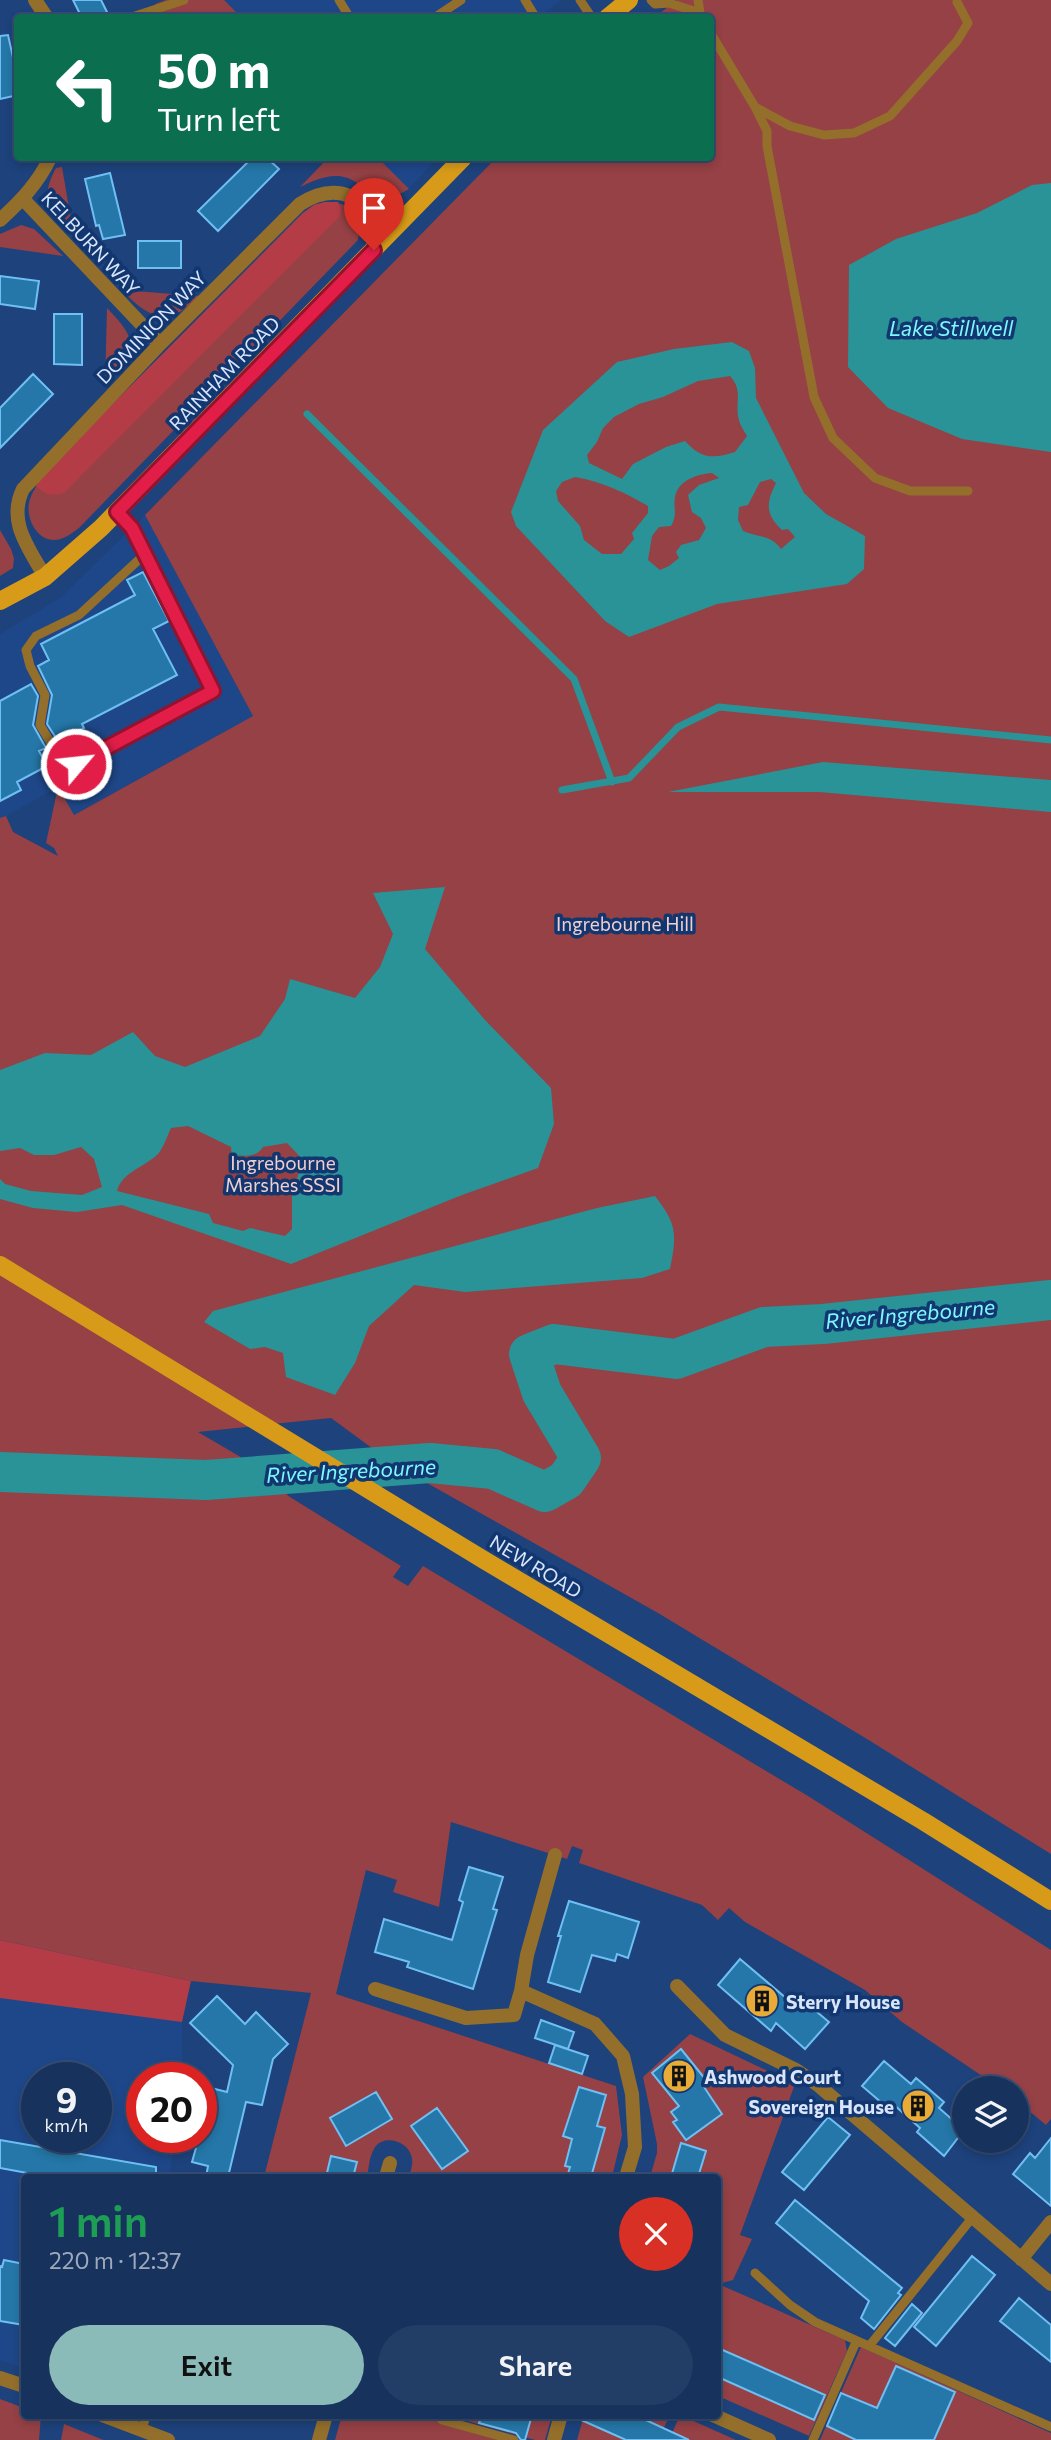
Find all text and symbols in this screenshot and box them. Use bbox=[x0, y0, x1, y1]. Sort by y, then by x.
text: 50 m bbox=[157, 38, 270, 98]
icon: left bbox=[42, 42, 133, 133]
text: Turn left bbox=[157, 98, 281, 138]
pin bbox=[344, 178, 404, 250]
street label: KELBURN WAY bbox=[37, 186, 145, 300]
icon: arrive bbox=[355, 189, 393, 227]
street label: DOMINION WAY bbox=[91, 266, 211, 388]
street label: RAINHAM ROAD bbox=[164, 311, 284, 435]
water label: Lake Stillwell bbox=[889, 315, 1014, 340]
position arrow bbox=[39, 727, 113, 801]
park label: Ingrebourne Hill bbox=[556, 912, 694, 935]
park label: Ingrebourne Marshes SSSI bbox=[225, 1151, 341, 1196]
water label: River Ingrebourne bbox=[824, 1293, 996, 1333]
water label: River Ingrebourne bbox=[265, 1453, 437, 1487]
street label: NEW ROAD bbox=[486, 1530, 586, 1602]
building icon: Sterry House bbox=[743, 1982, 781, 2020]
place label: Sterry House bbox=[786, 1990, 900, 2013]
building icon: Ashwood Court bbox=[660, 2057, 698, 2095]
speed limit sign: 20 bbox=[126, 2062, 217, 2153]
place label: Ashwood Court bbox=[704, 2065, 841, 2088]
map controls bbox=[952, 2076, 1029, 2153]
button: layers bbox=[952, 2076, 1029, 2153]
text: 9 bbox=[56, 2077, 77, 2120]
building icon: Sovereign House bbox=[899, 2087, 937, 2125]
place label: Sovereign House bbox=[748, 2095, 894, 2118]
text: km/h bbox=[45, 2114, 88, 2136]
text: 1 min bbox=[49, 2194, 148, 2246]
button: close bbox=[619, 2197, 693, 2271]
text: 220 m · 12:37 bbox=[49, 2246, 181, 2274]
button: Exit bbox=[49, 2325, 364, 2405]
button: Share bbox=[378, 2325, 693, 2405]

